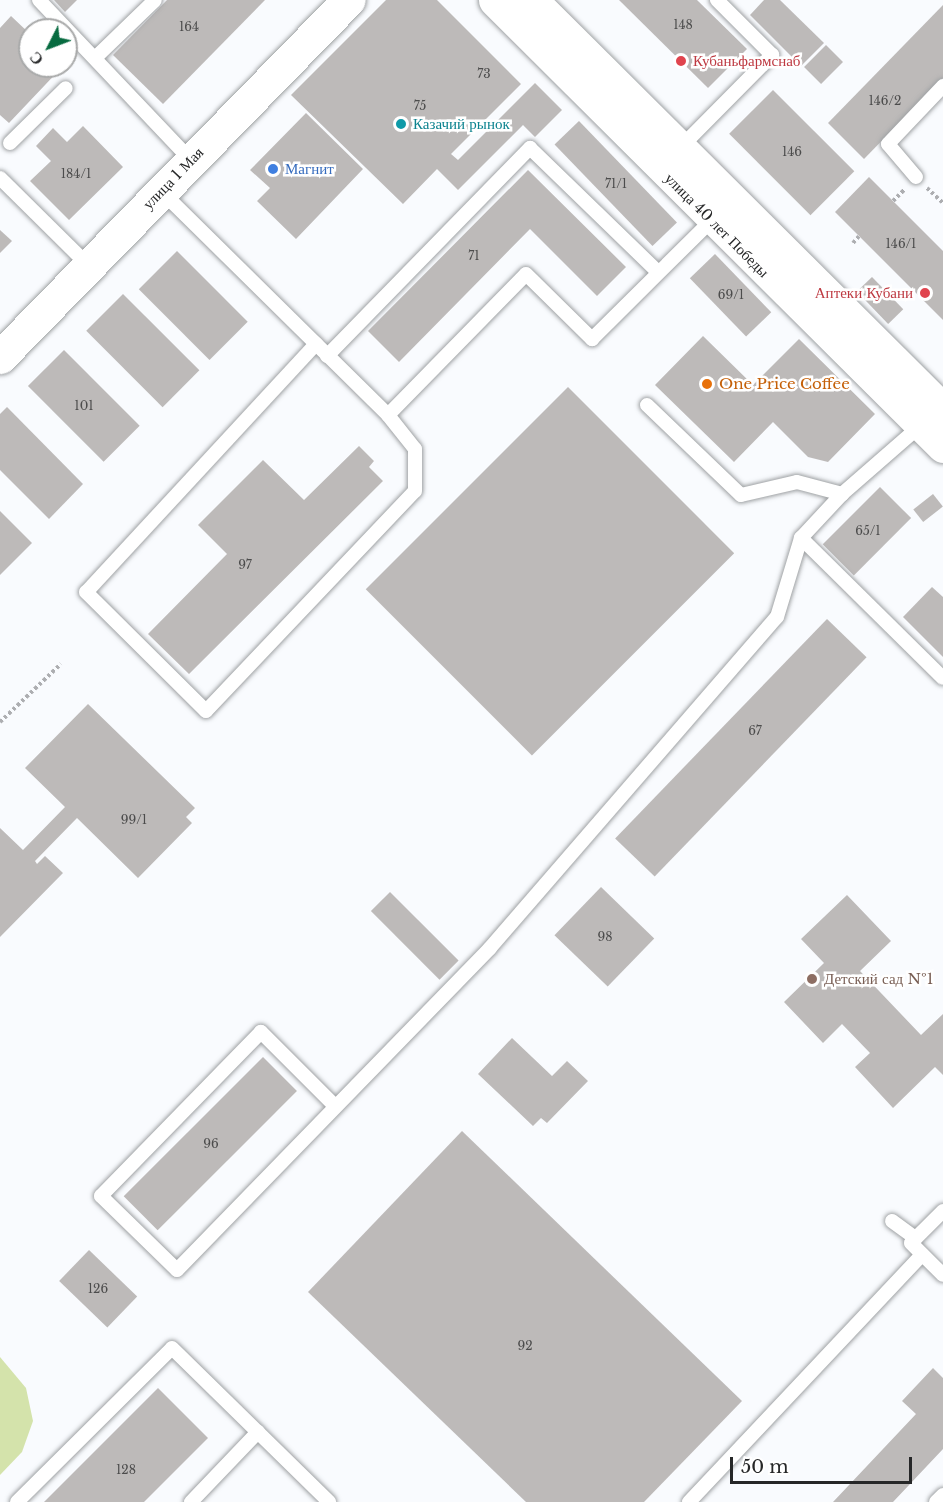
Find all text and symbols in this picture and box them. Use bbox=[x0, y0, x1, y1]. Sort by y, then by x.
north arrow bbox=[18, 18, 78, 78]
house number: 148 bbox=[673, 18, 693, 32]
house number: 164 bbox=[179, 20, 199, 34]
text: С bbox=[25, 48, 47, 70]
place label: Кубаньфармснаб bbox=[693, 52, 800, 70]
marker: Кубаньфармснаб bbox=[674, 54, 688, 68]
house number: 73 bbox=[477, 67, 491, 81]
house number: 146/2 bbox=[869, 94, 901, 108]
house number: 75 bbox=[414, 99, 426, 113]
place label: Казачий рынок bbox=[413, 115, 510, 133]
marker: Казачий рынок bbox=[394, 117, 408, 131]
street label: улица 1 Мая bbox=[139, 143, 207, 213]
house number: 146 bbox=[782, 145, 802, 159]
place label: Магнит bbox=[285, 160, 334, 178]
marker: Магнит bbox=[266, 162, 280, 176]
house number: 184/1 bbox=[61, 167, 91, 181]
street label: улица 40 лет Победы bbox=[661, 169, 773, 281]
house number: 71/1 bbox=[605, 177, 627, 191]
house number: 146/1 bbox=[886, 237, 916, 251]
house number: 71 bbox=[468, 249, 480, 263]
place label: Аптеки Кубани bbox=[815, 284, 913, 302]
marker: Аптеки Кубани bbox=[918, 286, 932, 300]
house number: 69/1 bbox=[718, 288, 744, 302]
place label: One Price Coffee bbox=[719, 375, 850, 393]
marker: One Price Coffee bbox=[700, 377, 714, 391]
house number: 101 bbox=[74, 399, 94, 413]
house number: 65/1 bbox=[855, 524, 881, 538]
house number: 97 bbox=[238, 558, 252, 572]
house number: 67 bbox=[748, 724, 762, 738]
house number: 99/1 bbox=[121, 813, 147, 827]
house number: 98 bbox=[598, 930, 612, 944]
place label: Детский сад №1 bbox=[824, 970, 934, 988]
marker: Детский сад №1 bbox=[805, 972, 819, 986]
house number: 96 bbox=[203, 1137, 219, 1151]
house number: 126 bbox=[88, 1282, 108, 1296]
house number: 92 bbox=[517, 1339, 533, 1353]
scale bar bbox=[733, 1445, 914, 1483]
text: 50 m bbox=[741, 1456, 789, 1478]
house number: 128 bbox=[116, 1463, 136, 1477]

